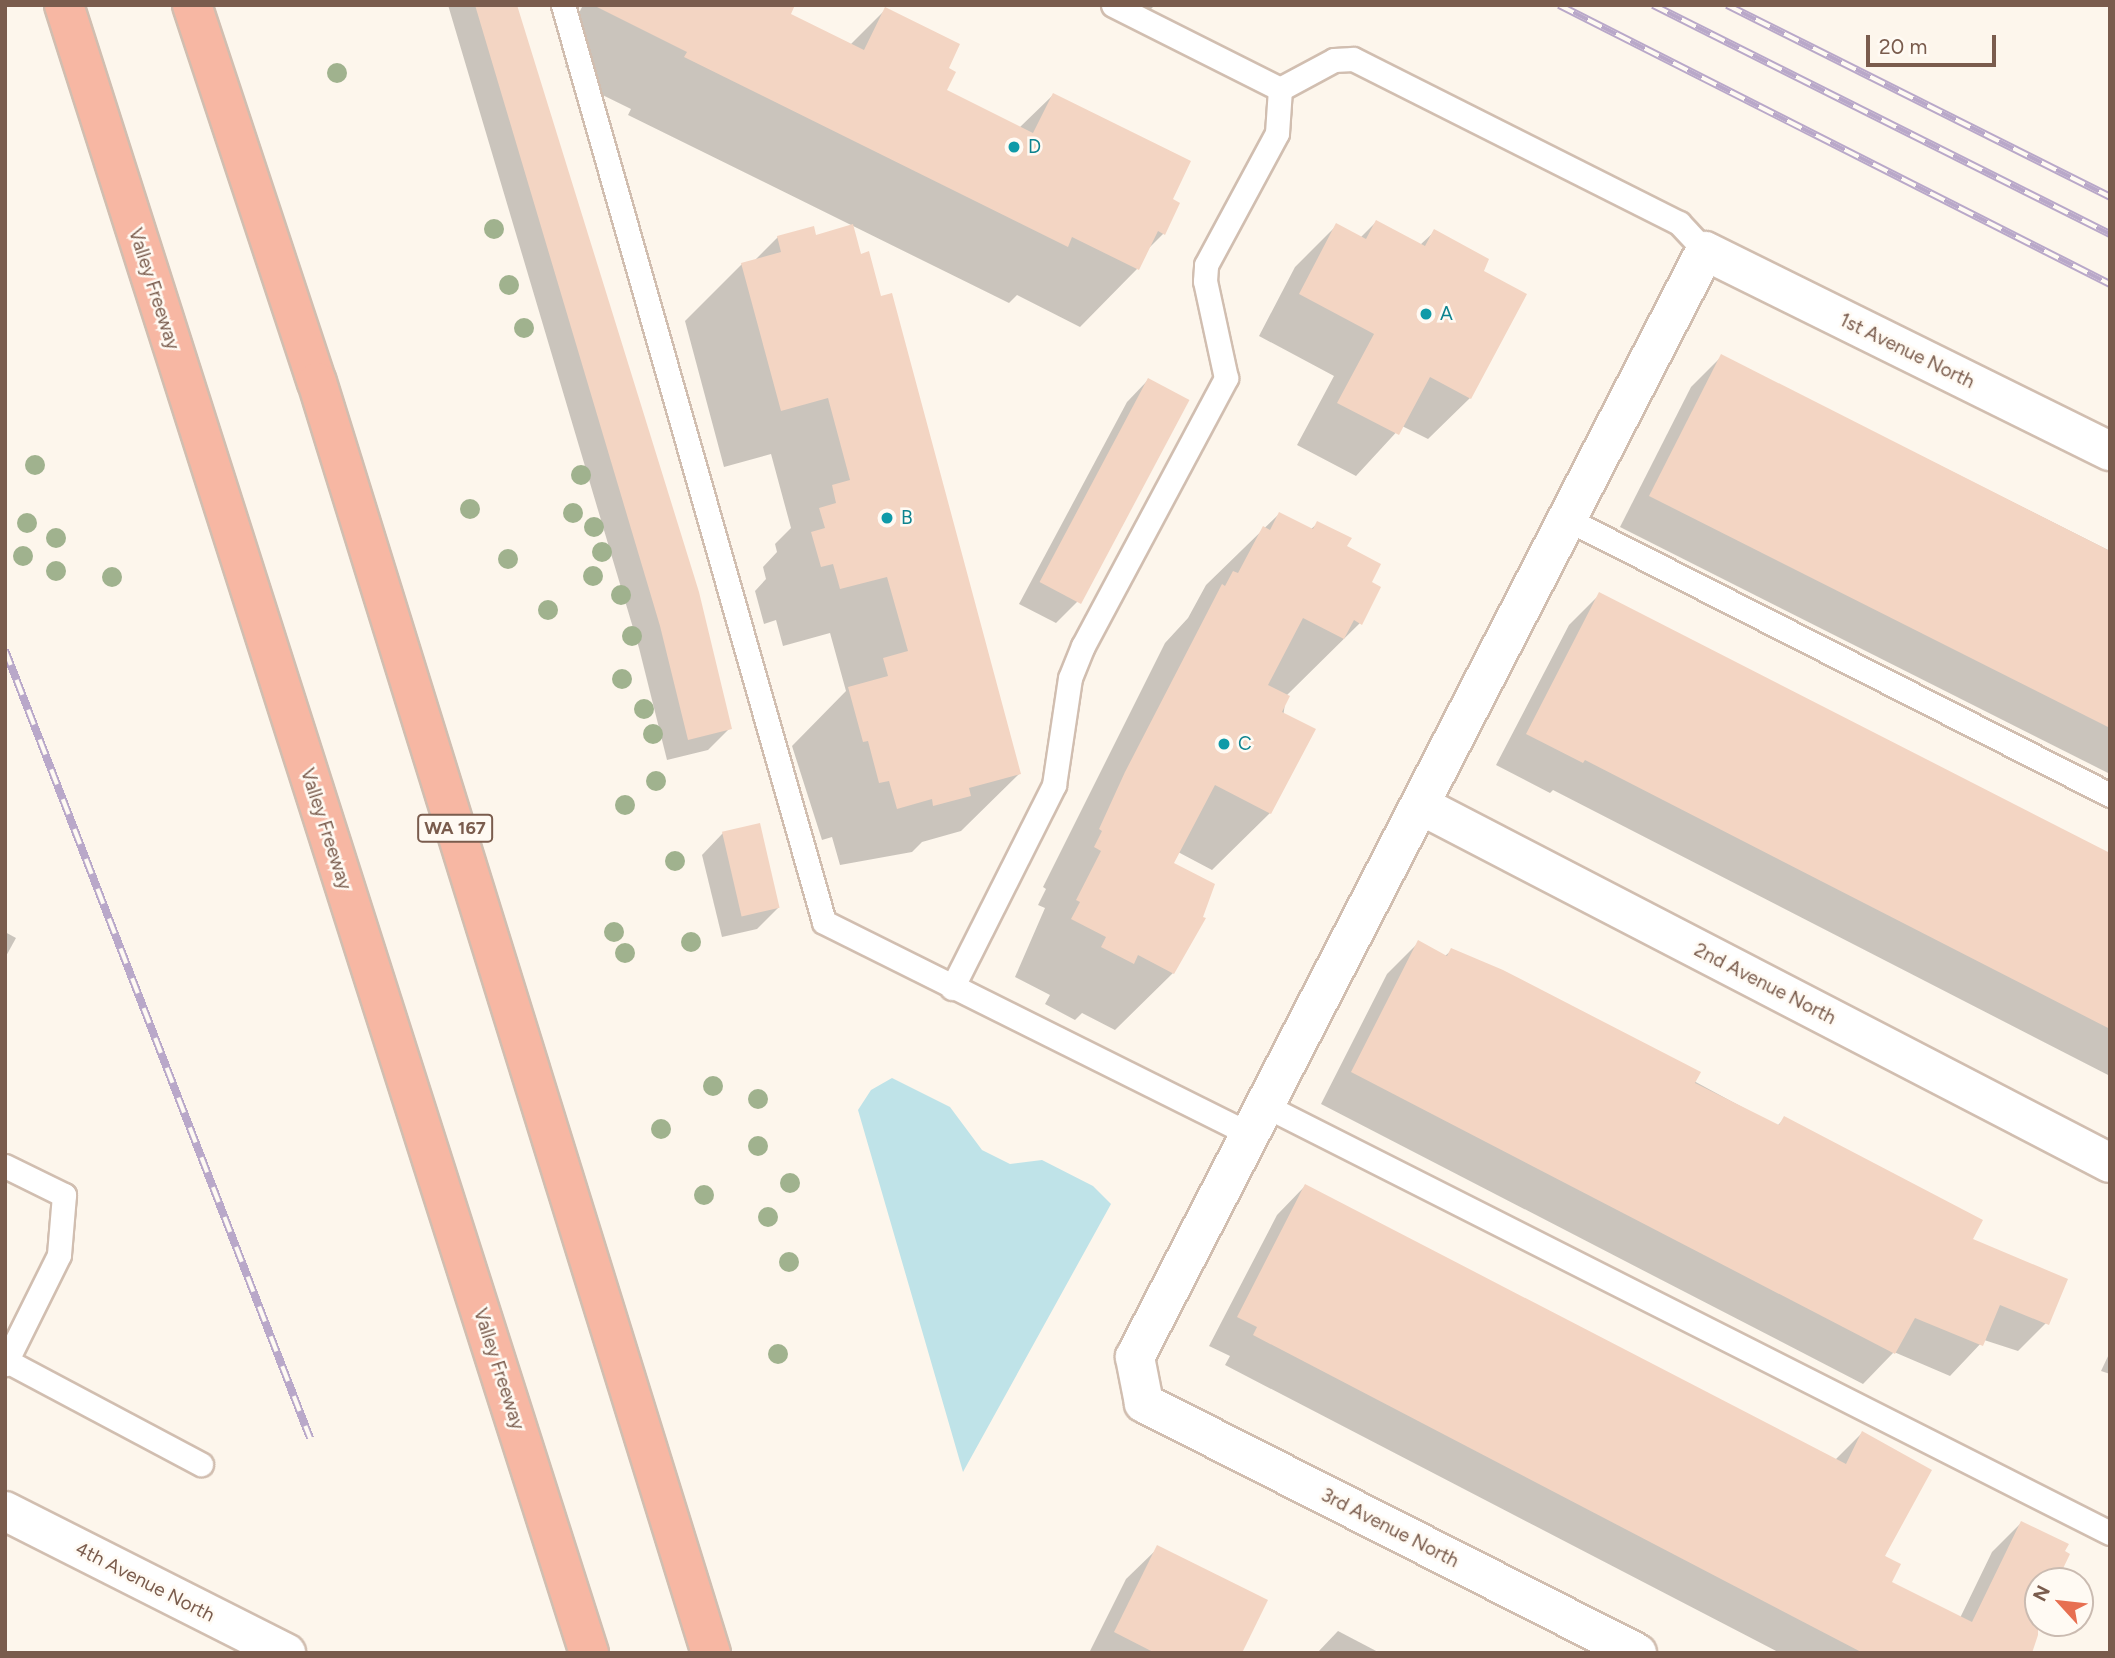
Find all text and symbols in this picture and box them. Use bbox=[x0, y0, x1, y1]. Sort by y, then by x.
scale bar bbox=[1870, 21, 2000, 65]
text: 20 m bbox=[1879, 34, 1927, 59]
place label: D bbox=[1028, 136, 1041, 158]
marker: D bbox=[1006, 139, 1022, 155]
street label: Valley Freeway bbox=[124, 225, 184, 353]
place label: A bbox=[1440, 303, 1453, 325]
marker: A bbox=[1418, 306, 1434, 322]
street label: 1st Avenue North bbox=[1836, 308, 1978, 394]
place label: B bbox=[901, 507, 913, 529]
marker: B bbox=[879, 510, 895, 526]
place label: C bbox=[1238, 733, 1252, 755]
marker: C bbox=[1216, 736, 1232, 752]
street label: Valley Freeway bbox=[296, 765, 356, 893]
road number: WA 167 bbox=[416, 814, 494, 842]
street label: 2nd Avenue North bbox=[1690, 938, 1840, 1030]
street label: Valley Freeway bbox=[469, 1305, 529, 1433]
street label: 3rd Avenue North bbox=[1317, 1483, 1463, 1573]
street label: 4th Avenue North bbox=[72, 1537, 218, 1627]
north arrow bbox=[2024, 1567, 2094, 1637]
text: N bbox=[2028, 1581, 2055, 1605]

